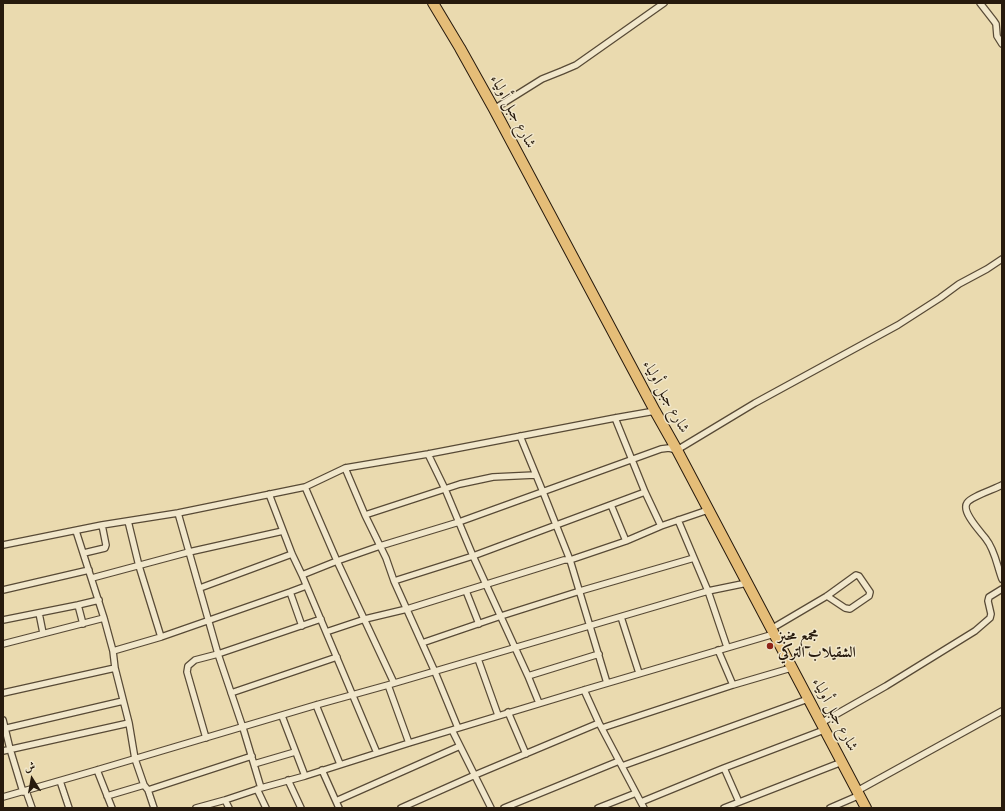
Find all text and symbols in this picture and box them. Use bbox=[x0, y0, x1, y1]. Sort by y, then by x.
street label: شارع جبل أولياء bbox=[485, 72, 539, 152]
street label: شارع جبل أولياء bbox=[638, 357, 692, 437]
place label: مجمع مخبز الشقيلاب التركي bbox=[778, 628, 856, 663]
marker: مجمع مخبز الشقيلاب التركي bbox=[765, 641, 775, 651]
street label: شارع جبل أولياء bbox=[807, 675, 861, 755]
north arrow bbox=[12, 759, 52, 799]
text: ش bbox=[23, 759, 36, 774]

